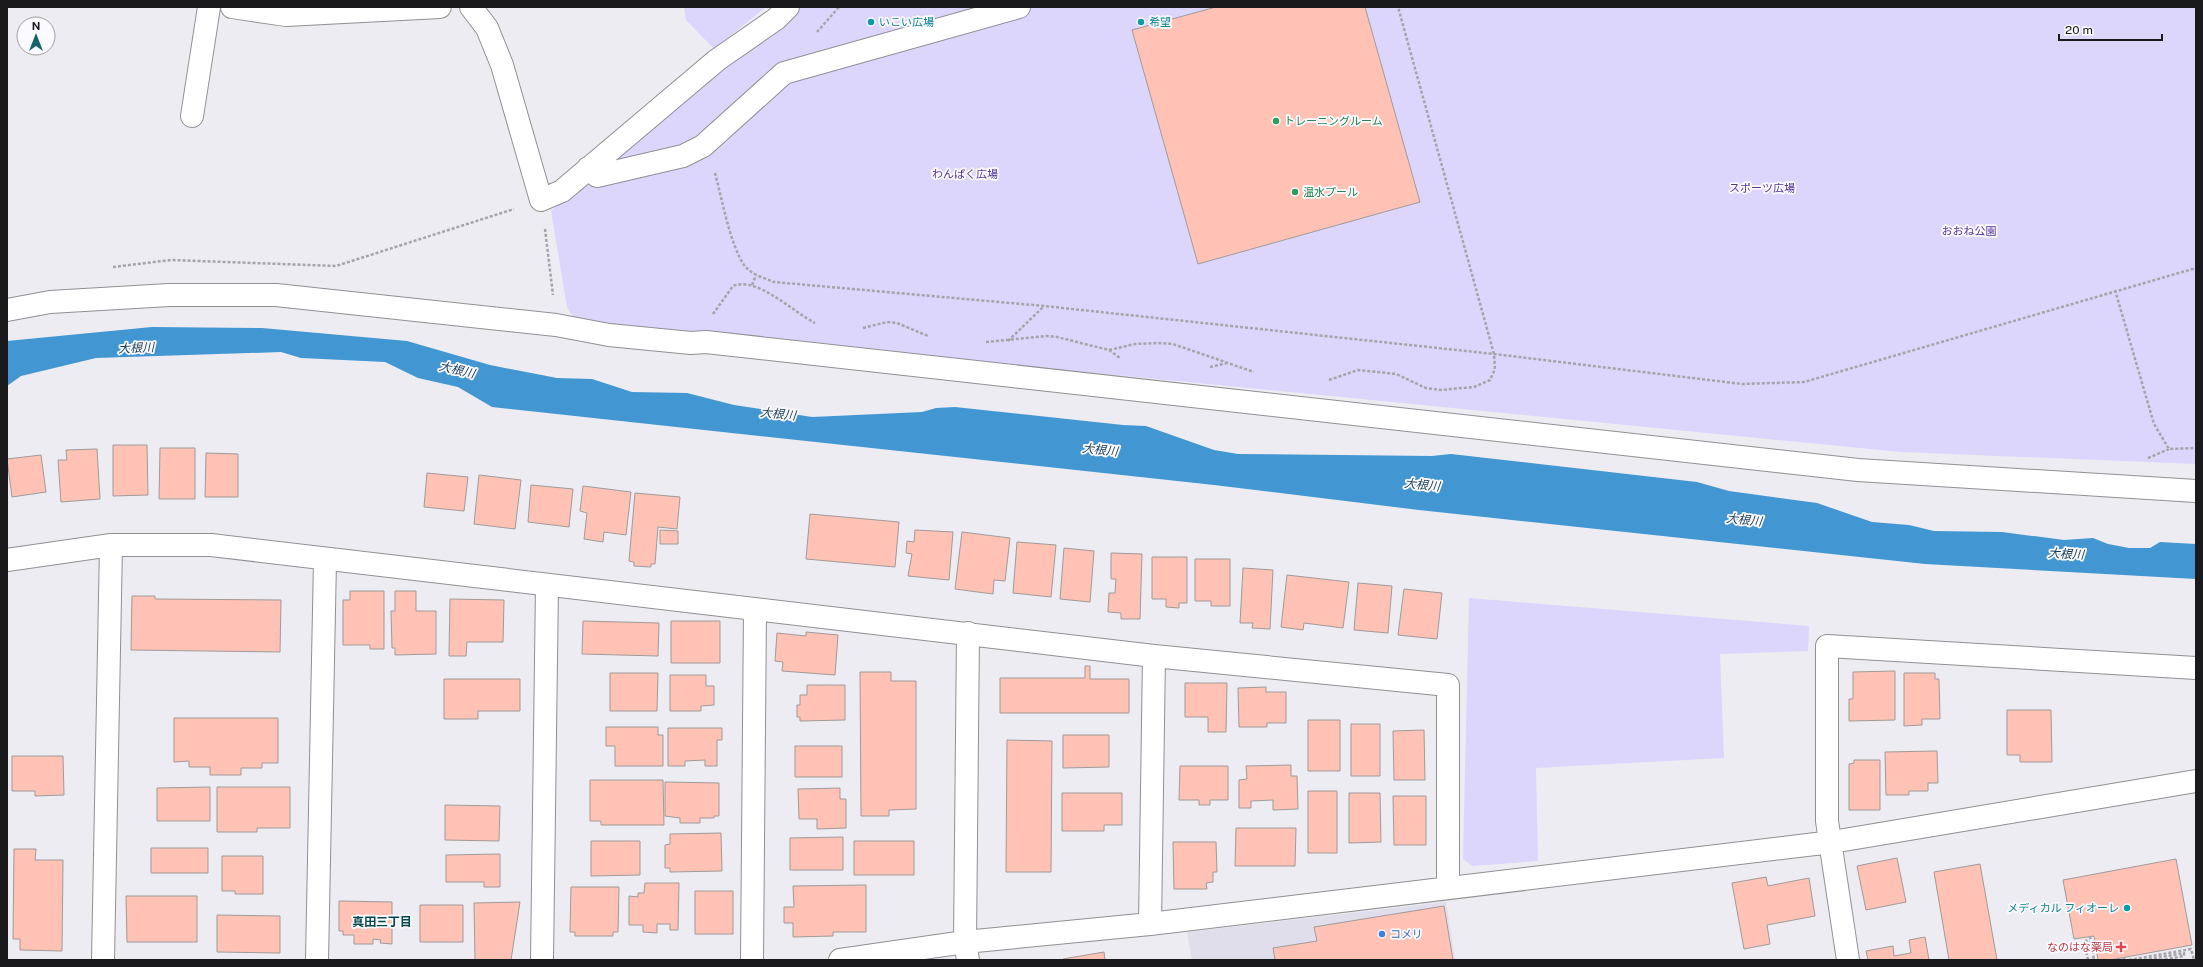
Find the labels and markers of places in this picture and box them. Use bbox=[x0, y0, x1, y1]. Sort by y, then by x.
place label: いこい広場 bbox=[879, 16, 934, 28]
place label: 希望 bbox=[1149, 16, 1171, 28]
marker: いこい広場 bbox=[866, 17, 876, 27]
marker: 希望 bbox=[1136, 17, 1146, 27]
place label: トレーニングルーム bbox=[1284, 115, 1383, 127]
marker: トレーニングルーム bbox=[1271, 116, 1281, 126]
place label: 温水プール bbox=[1303, 186, 1358, 198]
marker: 温水プール bbox=[1290, 187, 1300, 197]
place label: メディカル フィオーレ bbox=[2007, 902, 2119, 914]
marker: メディカル フィオーレ bbox=[2122, 903, 2132, 913]
place label: コメリ bbox=[1390, 928, 1423, 940]
marker: コメリ bbox=[1377, 929, 1387, 939]
place label: なのはな薬局 bbox=[2047, 941, 2113, 953]
marker: なのはな薬局 bbox=[2116, 942, 2126, 952]

